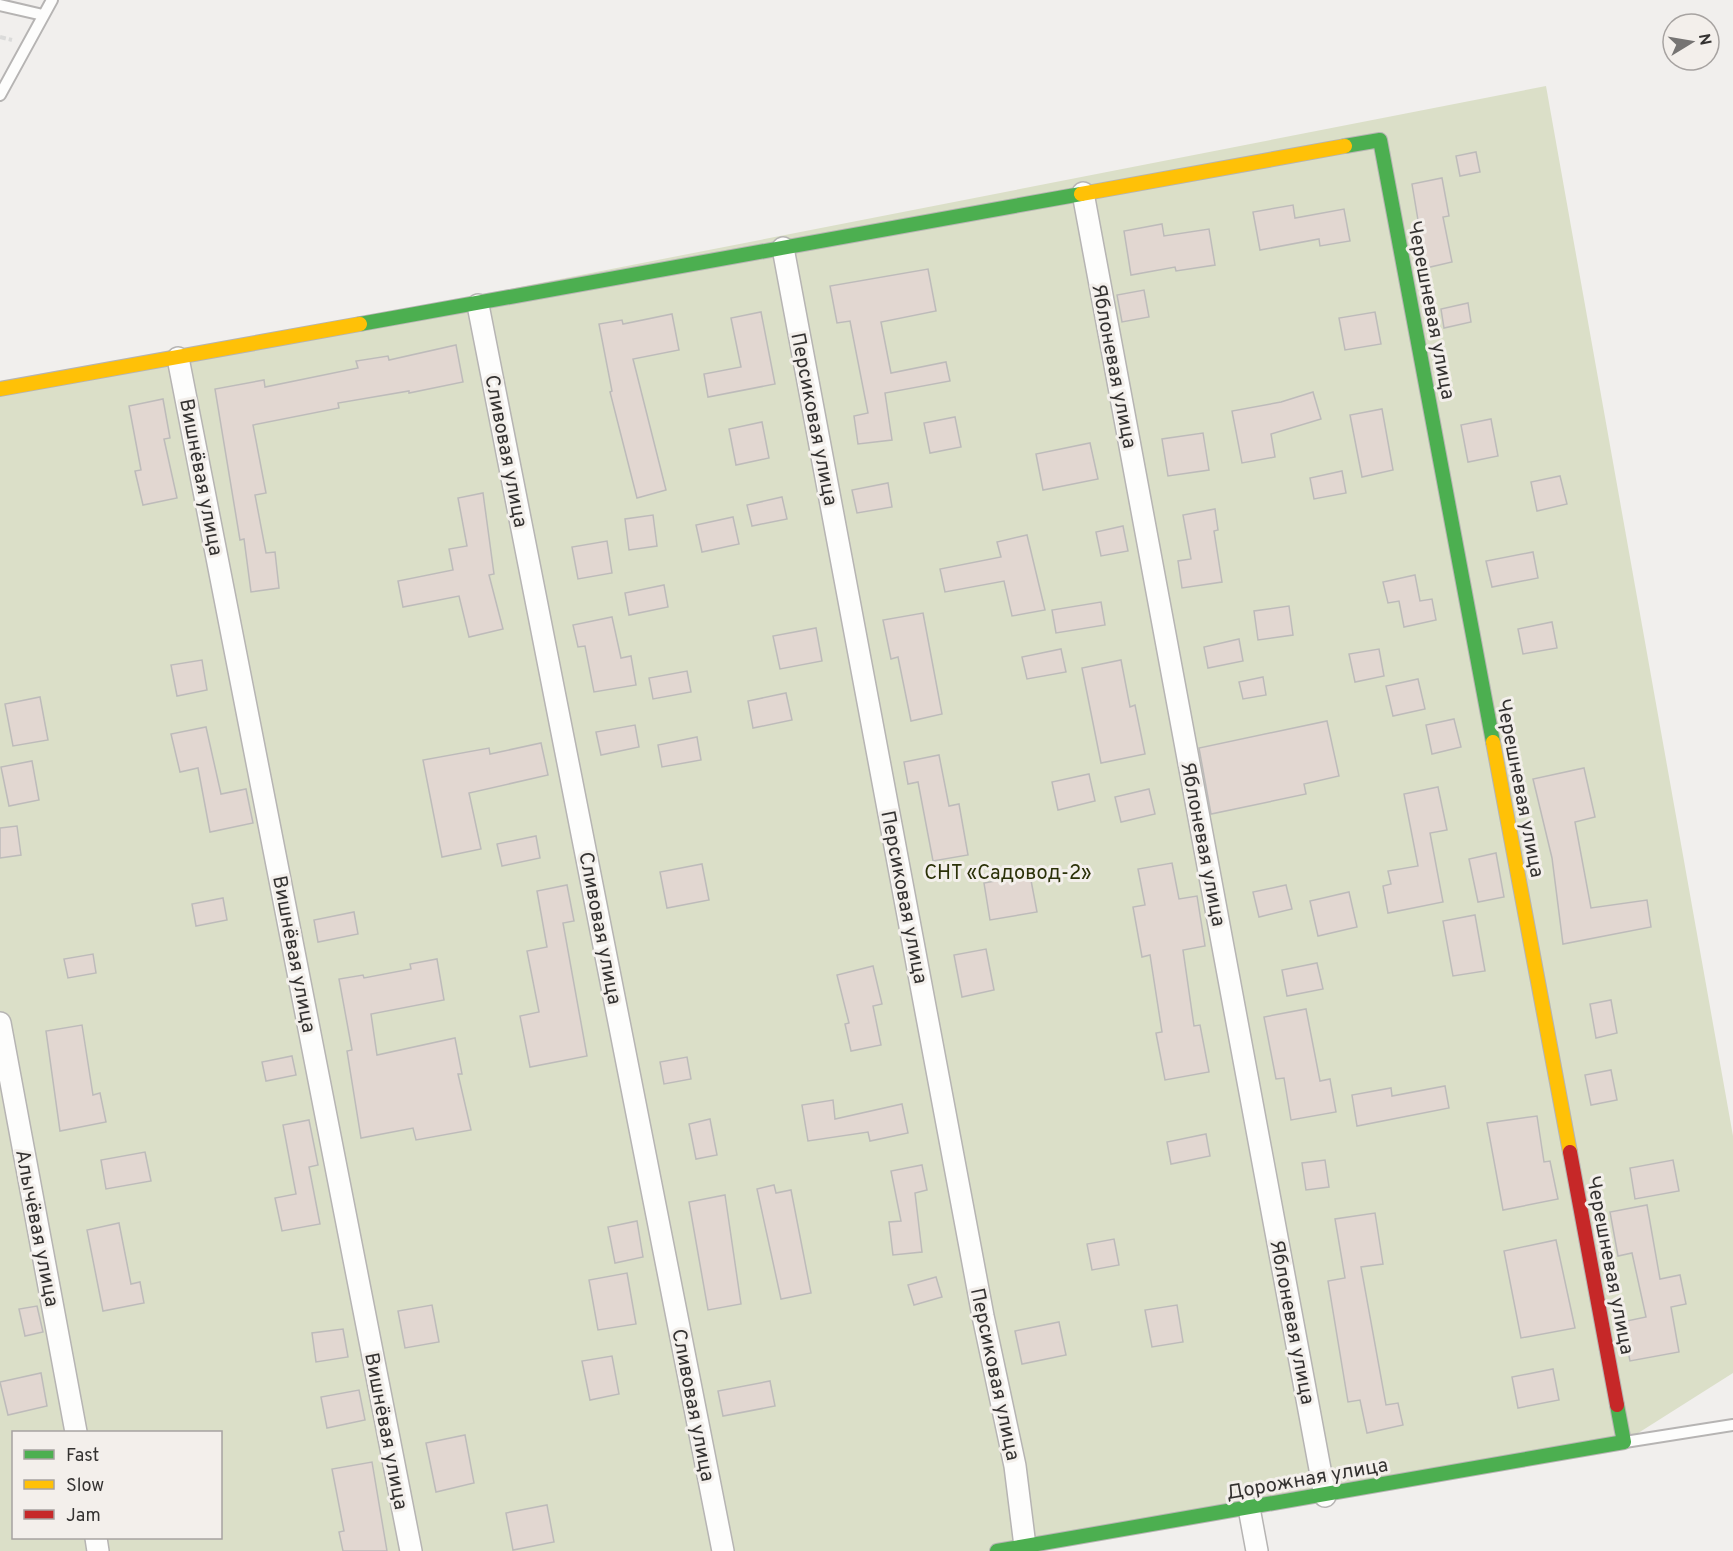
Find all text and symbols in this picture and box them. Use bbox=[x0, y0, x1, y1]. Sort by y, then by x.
north arrow bbox=[1661, 12, 1721, 72]
text: N bbox=[1693, 32, 1715, 47]
street label: Черешневая улица bbox=[1400, 219, 1460, 402]
street label: Яблоневая улица bbox=[1084, 282, 1142, 451]
street label: Персиковая улица bbox=[783, 331, 843, 508]
street label: Сливовая улица bbox=[477, 373, 533, 530]
street label: Вишнёвая улица bbox=[172, 397, 228, 558]
street label: Черешневая улица bbox=[1489, 697, 1549, 880]
street label: Яблоневая улица bbox=[1173, 760, 1231, 929]
street label: Персиковая улица bbox=[873, 809, 933, 986]
street label: Сливовая улица bbox=[571, 850, 627, 1007]
park label: СНТ «Садовод-2» bbox=[924, 861, 1092, 887]
street label: Вишнёвая улица bbox=[265, 874, 321, 1035]
street label: Алычёвая улица bbox=[8, 1148, 64, 1309]
street label: Черешневая улица bbox=[1579, 1174, 1639, 1357]
street label: Яблоневая улица bbox=[1262, 1238, 1320, 1407]
street label: Персиковая улица bbox=[963, 1286, 1025, 1463]
street label: Сливовая улица bbox=[664, 1327, 720, 1484]
street label: Вишнёвая улица bbox=[357, 1351, 413, 1512]
legend bbox=[12, 1431, 222, 1539]
text: Fast bbox=[66, 1445, 99, 1468]
street label: Дорожная улица bbox=[1224, 1453, 1390, 1507]
text: Slow bbox=[66, 1475, 104, 1498]
text: Jam bbox=[66, 1505, 101, 1528]

